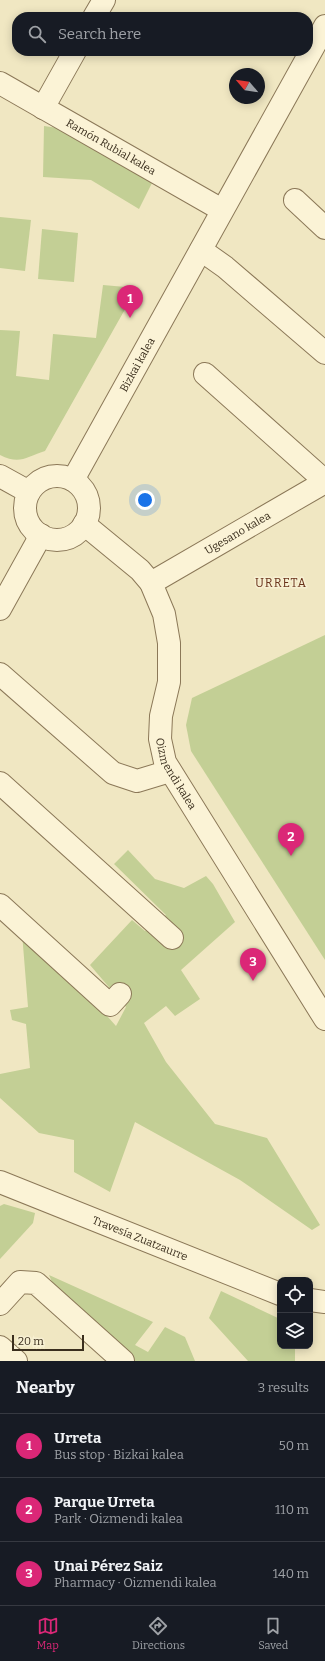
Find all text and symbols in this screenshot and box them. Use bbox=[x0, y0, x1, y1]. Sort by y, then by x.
search box bbox=[12, 12, 313, 56]
icon: search bbox=[26, 23, 48, 45]
text: Search here bbox=[58, 25, 141, 43]
north arrow bbox=[229, 68, 265, 104]
street label: Ramón Rubial kalea bbox=[64, 116, 158, 178]
pin: 1 bbox=[117, 285, 143, 318]
street label: Bizkai kalea bbox=[117, 335, 158, 394]
your location bbox=[135, 490, 155, 510]
street label: Ugesano kalea bbox=[202, 509, 273, 557]
district label: URRETA bbox=[255, 576, 307, 590]
street label: Oizmendi kalea bbox=[153, 737, 199, 812]
pin: 2 bbox=[278, 823, 304, 856]
pin: 3 bbox=[240, 948, 266, 981]
street label: Travesía Zuatzaurre bbox=[90, 1214, 190, 1263]
map controls bbox=[277, 1277, 313, 1349]
button: locate bbox=[277, 1277, 313, 1313]
button: layers bbox=[277, 1313, 313, 1349]
scale bar bbox=[12, 1333, 84, 1352]
text: 20 m bbox=[18, 1335, 44, 1348]
text: Nearby bbox=[16, 1377, 75, 1398]
text: 3 results bbox=[258, 1380, 309, 1395]
text: Urreta bbox=[54, 1429, 101, 1447]
text: 1 bbox=[26, 1438, 32, 1453]
text: 50 m bbox=[279, 1438, 309, 1453]
text: Bus stop · Bizkai kalea bbox=[54, 1447, 184, 1462]
text: Parque Urreta bbox=[54, 1493, 155, 1511]
text: 2 bbox=[25, 1502, 33, 1517]
text: 110 m bbox=[275, 1502, 309, 1517]
text: Park · Oizmendi kalea bbox=[54, 1511, 183, 1526]
text: Unai Pérez Saiz bbox=[54, 1557, 163, 1575]
text: 3 bbox=[25, 1566, 33, 1581]
text: 140 m bbox=[273, 1566, 309, 1581]
text: Pharmacy · Oizmendi kalea bbox=[54, 1575, 217, 1590]
tab: Map bbox=[37, 1615, 59, 1652]
tab: Directions bbox=[132, 1615, 185, 1652]
tab: Saved bbox=[258, 1615, 288, 1652]

